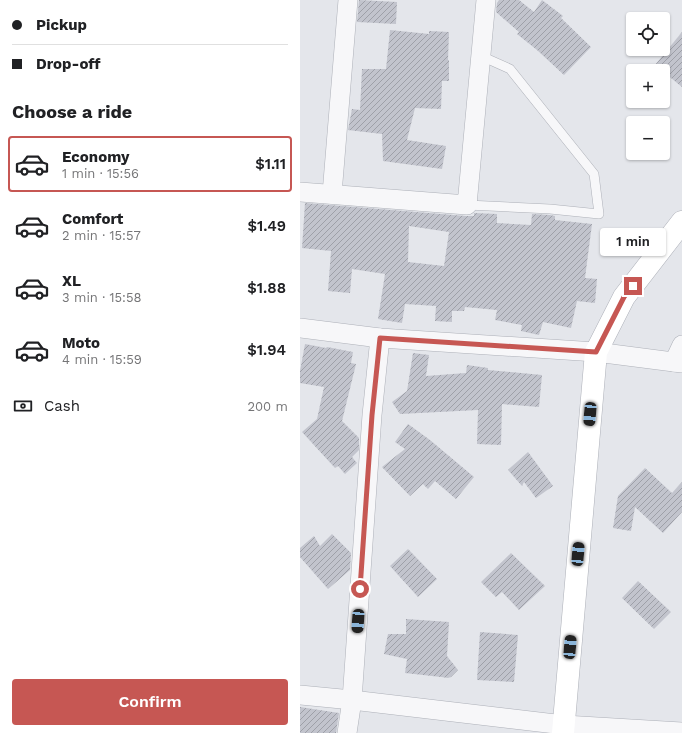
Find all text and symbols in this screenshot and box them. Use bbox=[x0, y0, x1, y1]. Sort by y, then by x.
map controls bbox=[626, 12, 670, 160]
button: locate bbox=[626, 12, 670, 56]
text: Pickup bbox=[36, 16, 87, 34]
text: Drop-off bbox=[36, 55, 101, 73]
button: + bbox=[626, 64, 670, 108]
text: Choose a ride bbox=[12, 101, 132, 122]
button: − bbox=[626, 116, 670, 160]
icon: car bbox=[14, 146, 50, 182]
text: Economy bbox=[62, 148, 129, 166]
text: $1.11 bbox=[255, 155, 286, 173]
text: 1 min · 15:56 bbox=[62, 166, 139, 181]
icon: car bbox=[14, 208, 50, 244]
text: Comfort bbox=[62, 210, 123, 228]
text: $1.49 bbox=[247, 217, 286, 235]
text: 2 min · 15:57 bbox=[62, 228, 141, 243]
callout: 1 min bbox=[600, 228, 666, 256]
text: 1 min bbox=[616, 234, 650, 249]
icon: car bbox=[14, 270, 50, 306]
text: XL bbox=[62, 272, 81, 290]
route end bbox=[624, 277, 642, 295]
text: $1.88 bbox=[247, 279, 286, 297]
text: 3 min · 15:58 bbox=[62, 290, 142, 305]
icon: car bbox=[14, 332, 50, 368]
text: Moto bbox=[62, 334, 100, 352]
text: $1.94 bbox=[247, 341, 286, 359]
text: 4 min · 15:59 bbox=[62, 352, 142, 367]
icon: cash bbox=[12, 395, 34, 417]
text: Cash bbox=[44, 397, 80, 415]
text: 200 m bbox=[247, 399, 288, 414]
car bbox=[583, 402, 597, 426]
car bbox=[571, 542, 585, 566]
route start bbox=[351, 580, 369, 598]
car bbox=[351, 609, 365, 633]
car bbox=[563, 635, 577, 659]
button: Confirm bbox=[12, 679, 288, 725]

